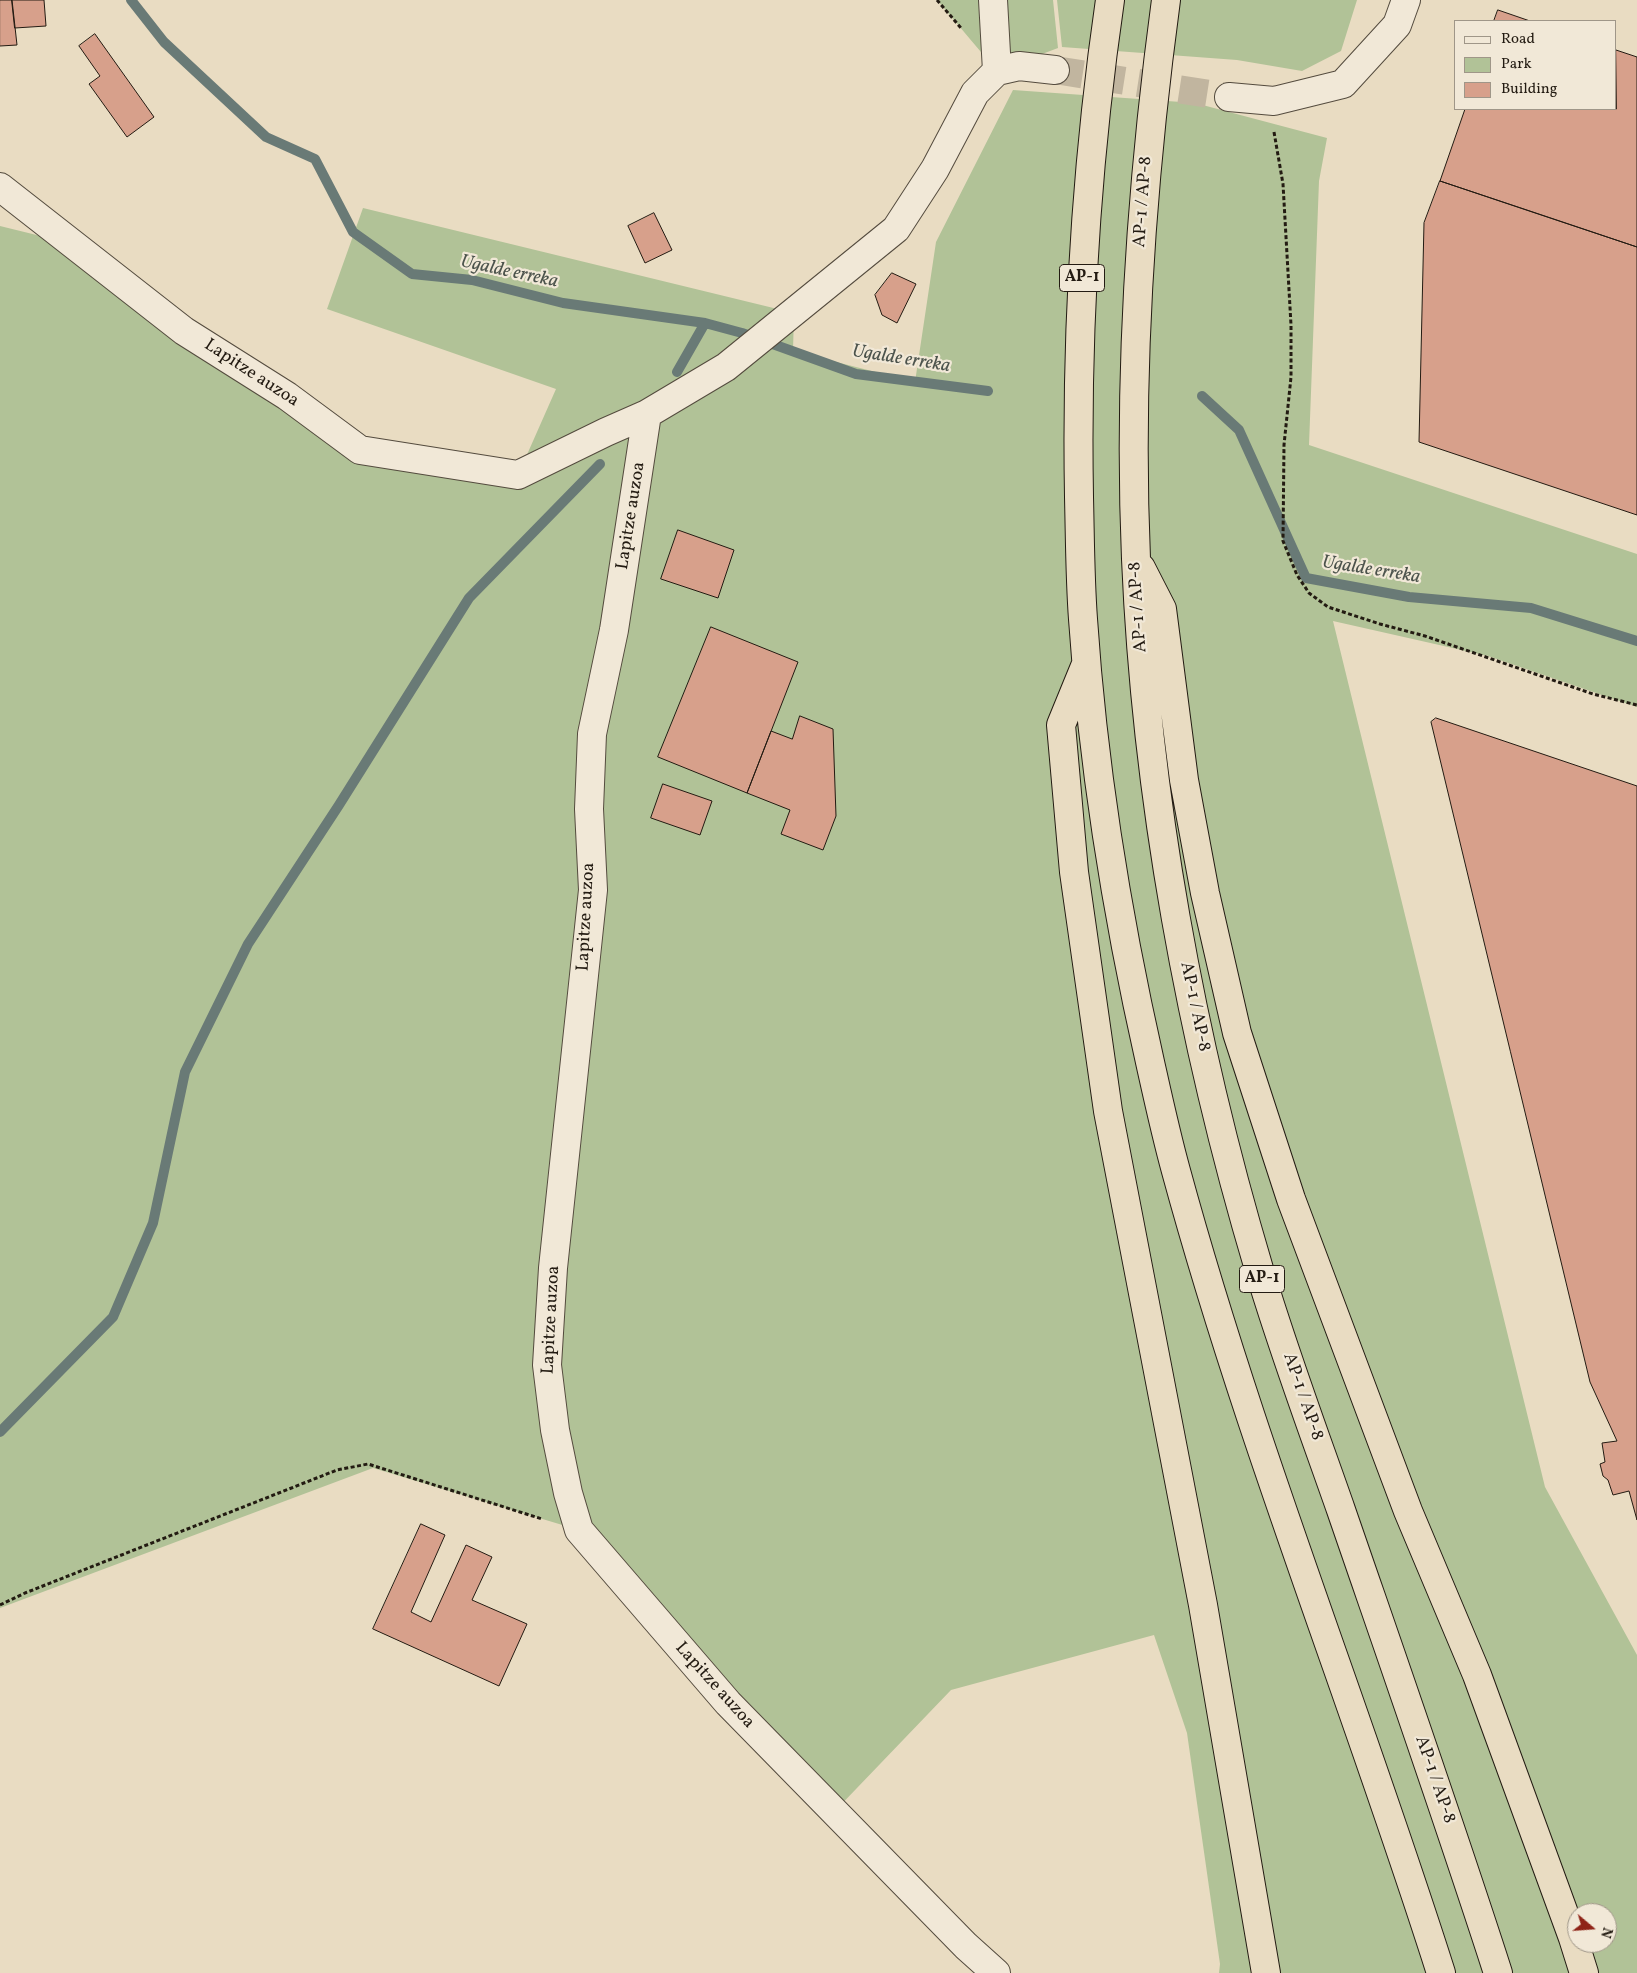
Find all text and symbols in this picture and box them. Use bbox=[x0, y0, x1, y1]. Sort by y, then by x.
legend bbox=[1454, 20, 1617, 110]
text: Road bbox=[1501, 29, 1535, 50]
text: Park bbox=[1501, 54, 1532, 75]
text: Building bbox=[1501, 79, 1557, 100]
street label: AP-1 / AP-8 bbox=[1130, 156, 1158, 248]
water label: Ugalde erreka bbox=[458, 252, 560, 294]
road number: AP-1 bbox=[1060, 264, 1104, 292]
street label: Lapitze auzoa bbox=[199, 335, 303, 413]
water label: Ugalde erreka bbox=[850, 341, 952, 379]
street label: Lapitze auzoa bbox=[613, 461, 651, 571]
water label: Ugalde erreka bbox=[1320, 552, 1422, 590]
street label: AP-1 / AP-8 bbox=[1125, 561, 1153, 653]
street label: Lapitze auzoa bbox=[573, 862, 601, 972]
street label: AP-1 / AP-8 bbox=[1174, 960, 1214, 1054]
street label: Lapitze auzoa bbox=[538, 1265, 566, 1375]
road number: AP-1 bbox=[1240, 1266, 1284, 1292]
street label: AP-1 / AP-8 bbox=[1277, 1350, 1327, 1444]
street label: Lapitze auzoa bbox=[670, 1638, 758, 1734]
street label: AP-1 / AP-8 bbox=[1409, 1733, 1459, 1827]
north arrow bbox=[1567, 1903, 1617, 1953]
text: N bbox=[1595, 1925, 1616, 1940]

